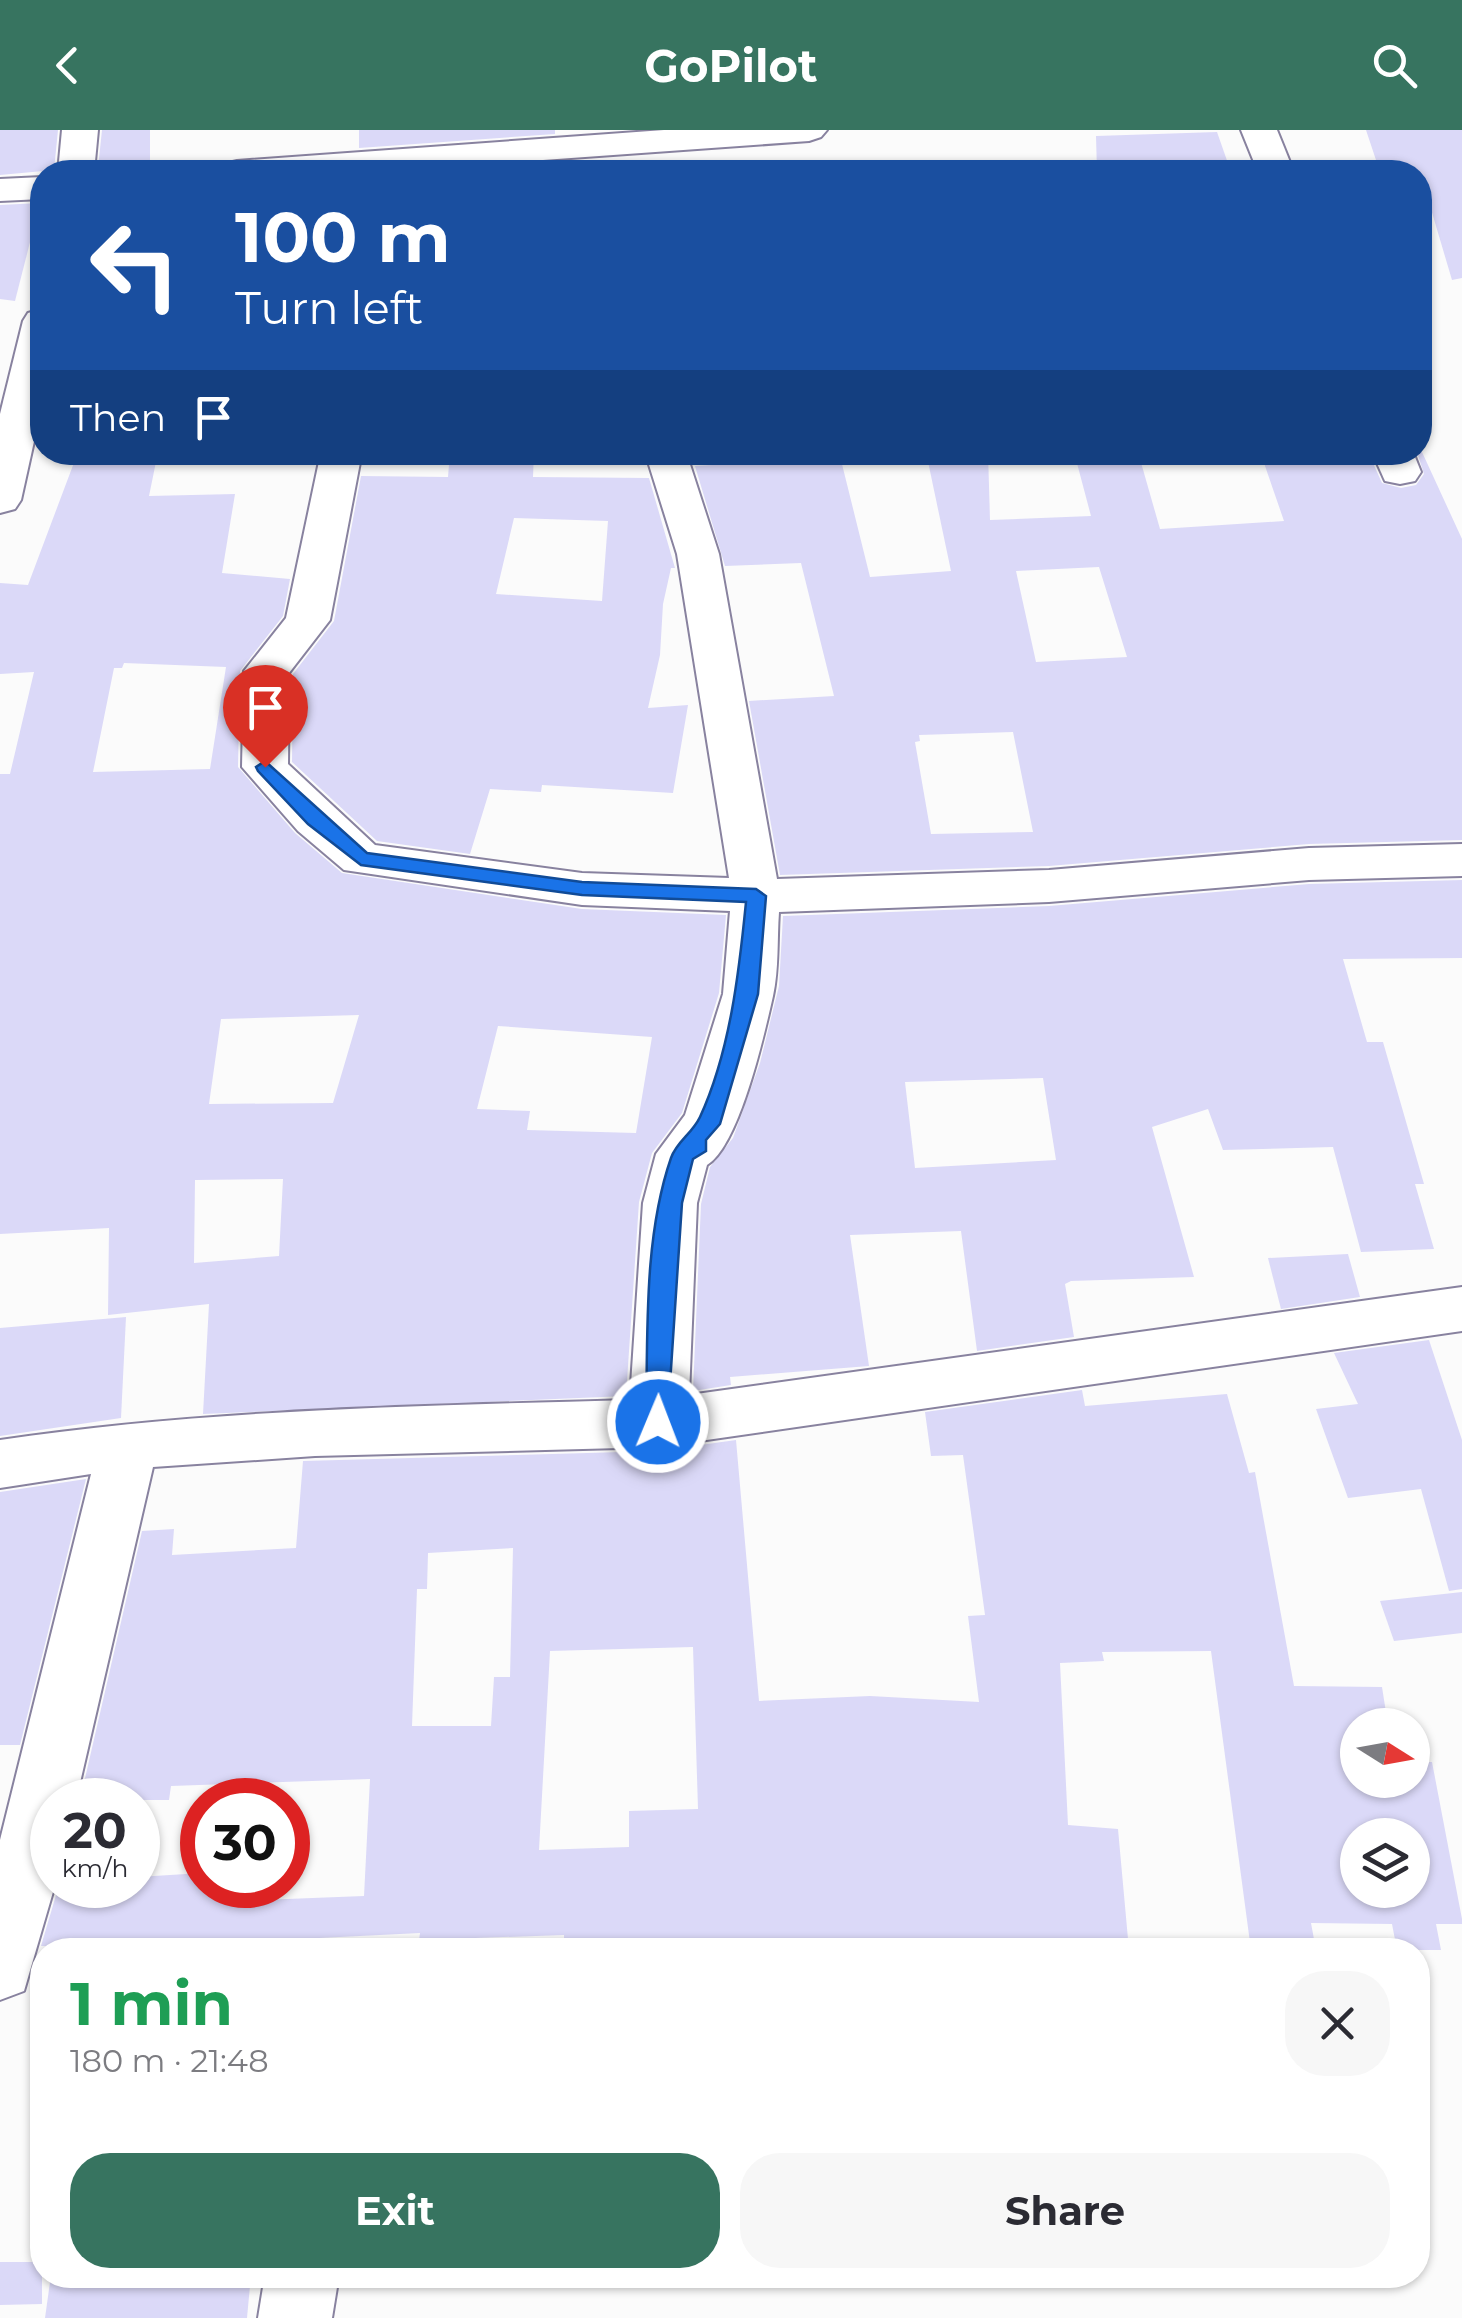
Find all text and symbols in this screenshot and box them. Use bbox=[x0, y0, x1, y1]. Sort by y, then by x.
icon: back bbox=[40, 38, 95, 93]
text: GoPilot bbox=[644, 38, 818, 93]
icon: search bbox=[1367, 38, 1422, 93]
text: 100 m bbox=[235, 194, 451, 280]
icon: left bbox=[70, 200, 200, 330]
text: Turn left bbox=[235, 280, 423, 335]
icon: arrive bbox=[186, 390, 241, 445]
text: Then bbox=[70, 394, 166, 441]
pin bbox=[223, 665, 308, 768]
icon: arrive bbox=[238, 680, 293, 735]
position arrow bbox=[606, 1370, 710, 1474]
north arrow bbox=[1340, 1708, 1430, 1798]
map controls bbox=[1340, 1708, 1430, 1908]
speed limit sign: 30 bbox=[180, 1778, 310, 1908]
text: 20 bbox=[63, 1800, 127, 1861]
button: layers bbox=[1340, 1818, 1430, 1908]
text: km/h bbox=[62, 1853, 128, 1883]
text: 1 min bbox=[70, 1967, 233, 2040]
button: close bbox=[1285, 1971, 1390, 2076]
text: 180 m · 21:48 bbox=[70, 2041, 269, 2080]
button: Exit bbox=[70, 2153, 720, 2268]
button: Share bbox=[740, 2153, 1390, 2268]

